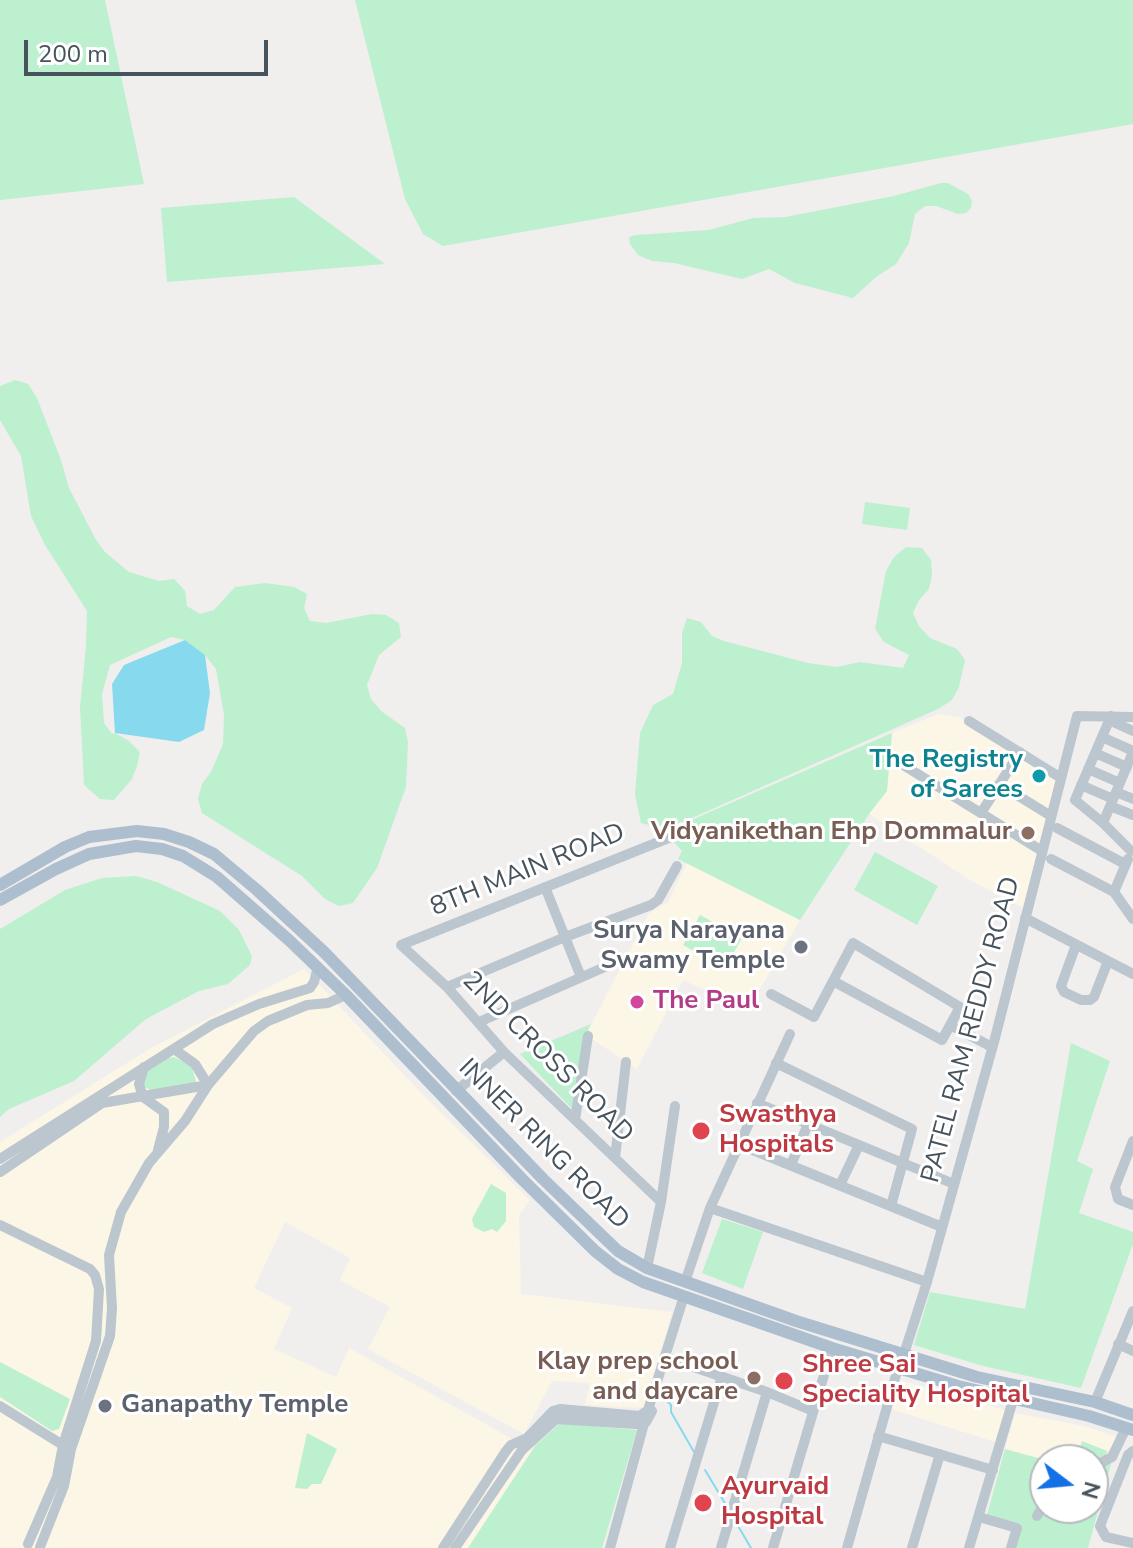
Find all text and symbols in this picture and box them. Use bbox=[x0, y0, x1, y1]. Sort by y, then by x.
scale bar bbox=[28, 24, 272, 74]
text: 200 m bbox=[38, 38, 108, 70]
place label: The Registry of Sarees bbox=[869, 745, 1023, 806]
marker: The Registry of Sarees bbox=[1030, 767, 1048, 785]
place label: Vidyanikethan Ehp Dommalur bbox=[651, 817, 1012, 849]
street label: 8TH MAIN ROAD bbox=[426, 818, 630, 924]
marker: Vidyanikethan Ehp Dommalur bbox=[1019, 824, 1037, 842]
street label: PATEL RAM REDDY ROAD bbox=[916, 874, 1028, 1186]
place label: Surya Narayana Swamy Temple bbox=[593, 916, 785, 978]
marker: Surya Narayana Swamy Temple bbox=[792, 938, 810, 956]
street label: 2ND CROSS ROAD bbox=[455, 966, 639, 1150]
place label: The Paul bbox=[653, 986, 759, 1018]
marker: The Paul bbox=[628, 993, 646, 1011]
street label: INNER RING ROAD bbox=[451, 1053, 635, 1237]
place label: Swasthya Hospitals bbox=[719, 1100, 837, 1162]
marker: Swasthya Hospitals bbox=[690, 1120, 712, 1142]
place label: Klay prep school and daycare bbox=[537, 1347, 738, 1408]
place label: Shree Sai Speciality Hospital bbox=[802, 1350, 1030, 1412]
marker: Klay prep school and daycare bbox=[745, 1369, 763, 1387]
marker: Shree Sai Speciality Hospital bbox=[773, 1370, 795, 1392]
place label: Ganapathy Temple bbox=[121, 1390, 348, 1422]
marker: Ganapathy Temple bbox=[96, 1397, 114, 1415]
north arrow bbox=[1029, 1444, 1109, 1524]
place label: Ayurvaid Hospital bbox=[721, 1472, 829, 1534]
text: N bbox=[1073, 1478, 1107, 1502]
marker: Ayurvaid Hospital bbox=[692, 1492, 714, 1514]

